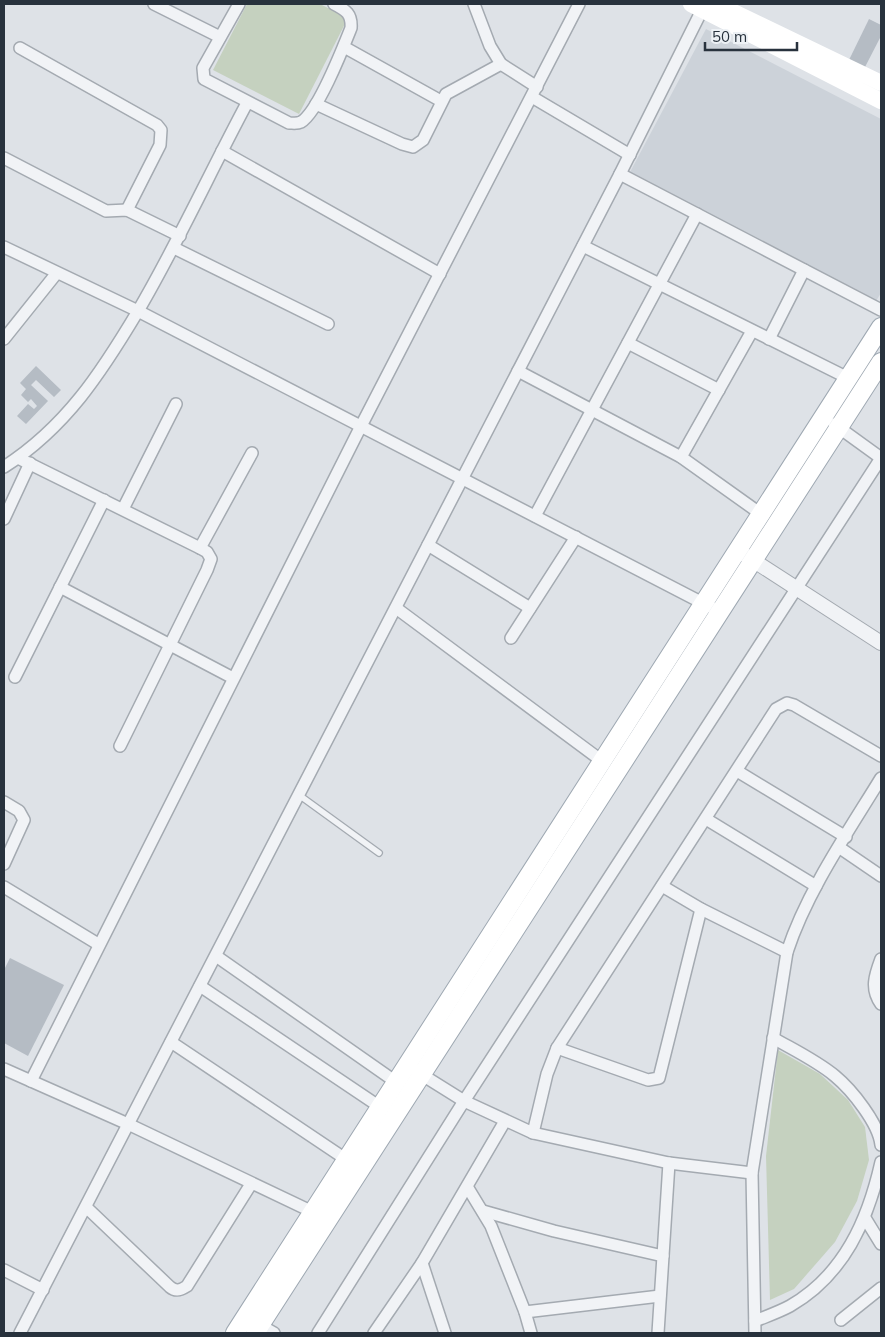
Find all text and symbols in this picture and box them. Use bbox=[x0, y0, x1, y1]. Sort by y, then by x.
scale bar bbox=[705, 20, 798, 52]
text: 50 m bbox=[712, 27, 747, 46]

